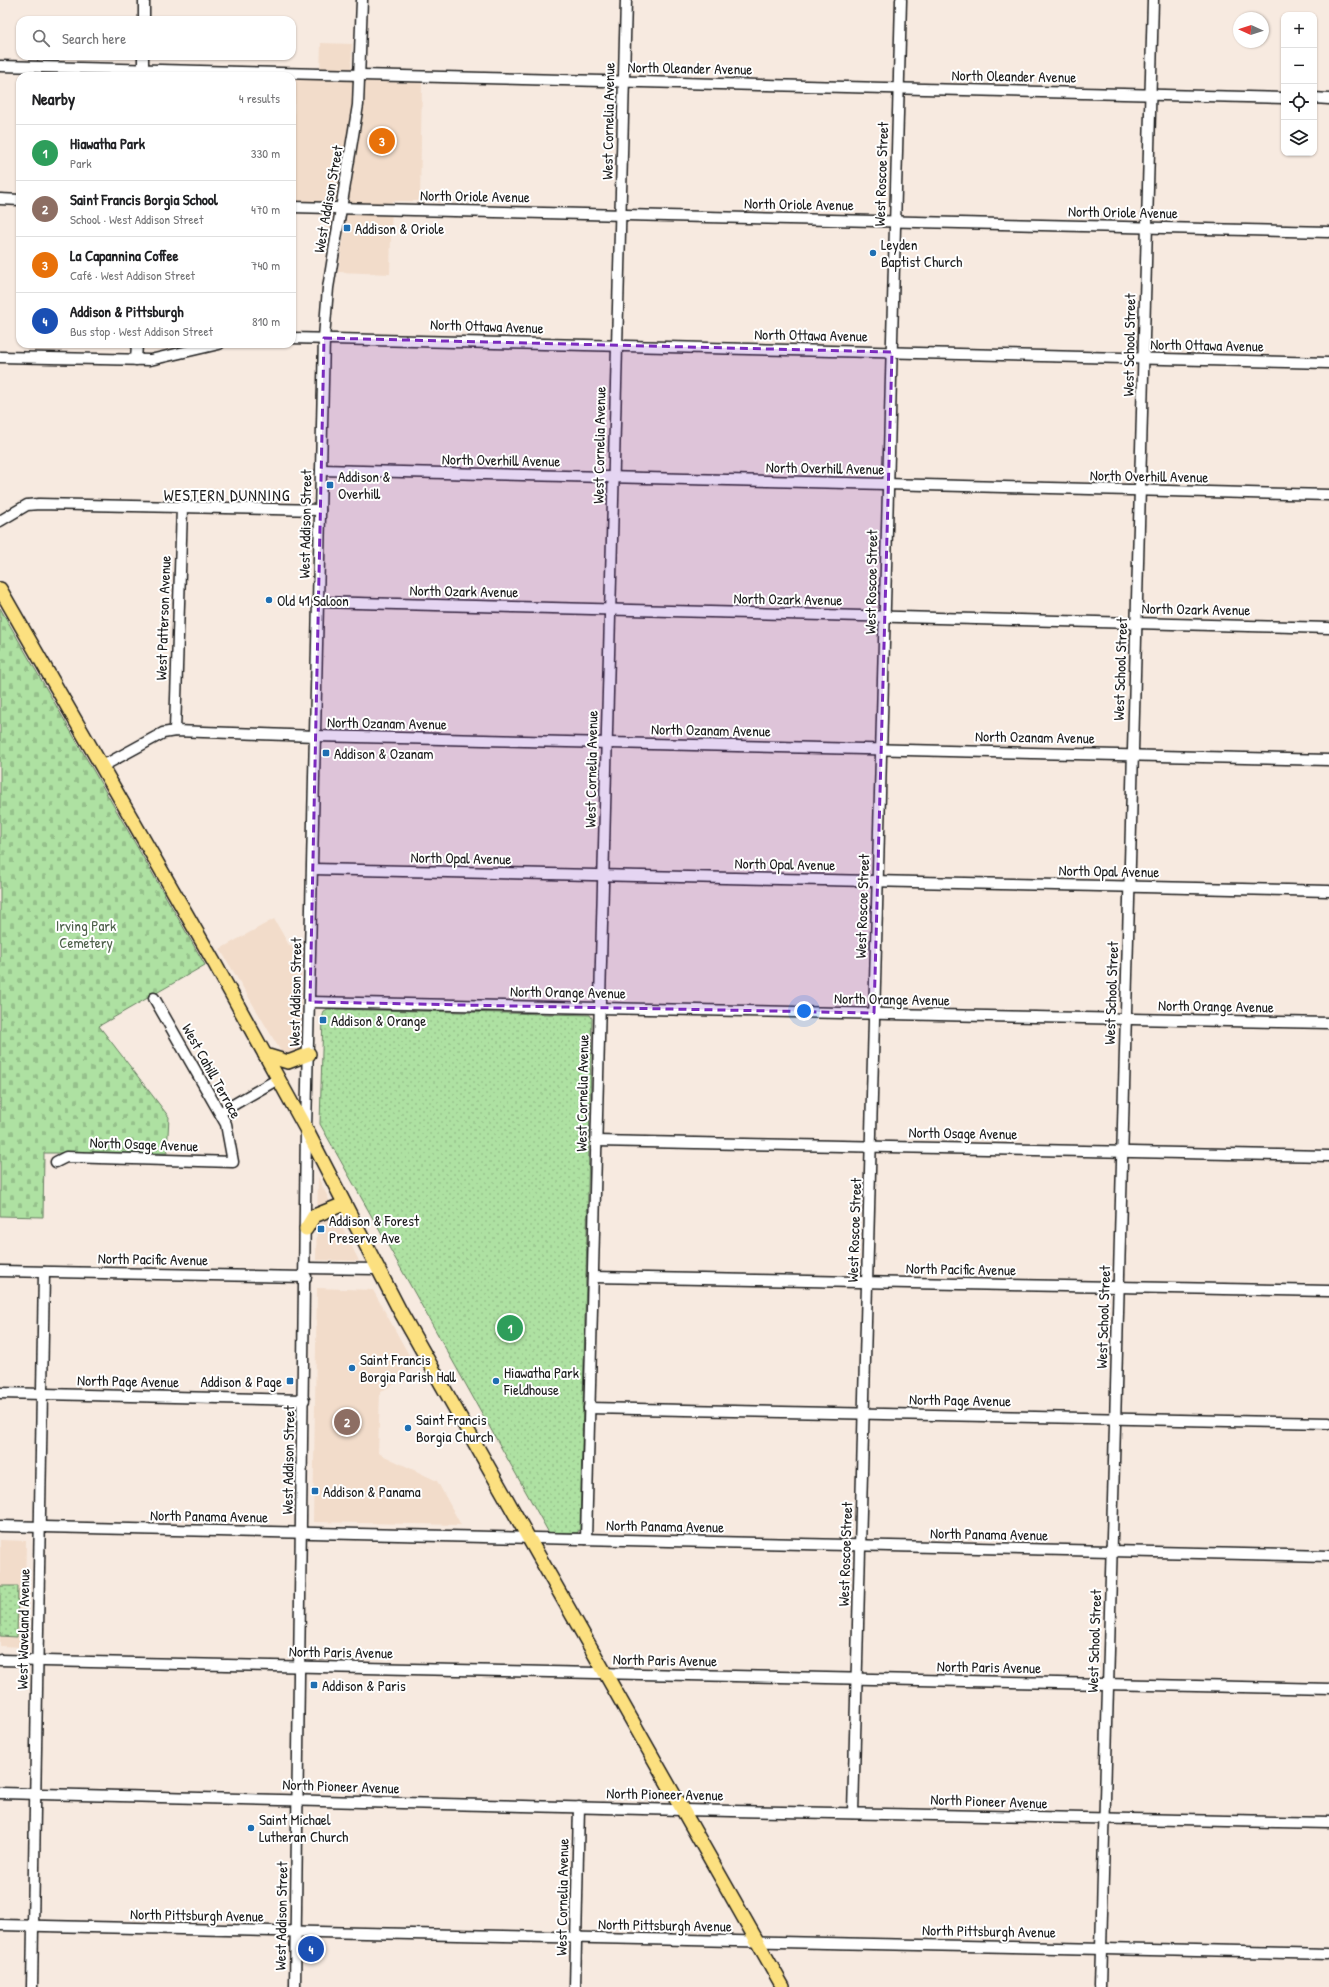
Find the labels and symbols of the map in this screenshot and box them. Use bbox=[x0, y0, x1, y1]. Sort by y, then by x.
north arrow bbox=[1233, 12, 1269, 48]
street label: North Oleander Avenue bbox=[627, 56, 753, 80]
street label: West Cornelia Avenue bbox=[596, 62, 620, 180]
street label: North Oleander Avenue bbox=[951, 64, 1077, 88]
street label: West Roscoe Street bbox=[869, 121, 893, 227]
pin: 3 bbox=[369, 126, 395, 156]
street label: West Addison Street bbox=[308, 143, 348, 254]
street label: North Oriole Avenue bbox=[420, 185, 530, 207]
street label: North Oriole Avenue bbox=[744, 193, 854, 215]
street label: North Oriole Avenue bbox=[1068, 201, 1178, 223]
place label: Addison & Oriole bbox=[355, 218, 444, 239]
marker: Addison & Oriole bbox=[342, 223, 352, 233]
place label: Leyden Baptist Church bbox=[881, 234, 962, 272]
marker: Leyden Baptist Church bbox=[868, 248, 878, 258]
street label: West School Street bbox=[1118, 292, 1140, 397]
street label: North Ottawa Avenue bbox=[430, 314, 544, 338]
street label: North Ottawa Avenue bbox=[754, 324, 868, 346]
street label: North Ottawa Avenue bbox=[1150, 334, 1264, 356]
street label: West Cornelia Avenue bbox=[587, 386, 611, 504]
street label: North Overhill Avenue bbox=[442, 448, 560, 472]
street label: North Overhill Avenue bbox=[766, 456, 884, 480]
street label: North Overhill Avenue bbox=[1090, 464, 1208, 488]
place label: Addison & Overhill bbox=[338, 466, 390, 504]
street label: West Addison Street bbox=[294, 469, 316, 579]
marker: Addison & Overhill bbox=[325, 480, 335, 490]
district label: WESTERN DUNNING bbox=[164, 484, 290, 506]
street label: West Roscoe Street bbox=[860, 529, 882, 634]
street label: West Patterson Avenue bbox=[150, 555, 176, 681]
street label: North Ozark Avenue bbox=[409, 580, 519, 602]
street label: North Ozark Avenue bbox=[733, 588, 843, 610]
place label: Old 41 Saloon bbox=[277, 590, 349, 611]
marker: Old 41 Saloon bbox=[264, 595, 274, 605]
street label: North Ozark Avenue bbox=[1141, 598, 1251, 620]
street label: West School Street bbox=[1108, 616, 1132, 721]
street label: West Cornelia Avenue bbox=[579, 710, 603, 828]
street label: North Ozanam Avenue bbox=[327, 711, 447, 735]
street label: North Ozanam Avenue bbox=[651, 718, 771, 742]
street label: North Ozanam Avenue bbox=[975, 725, 1095, 749]
place label: Addison & Ozanam bbox=[334, 743, 433, 764]
marker: Addison & Ozanam bbox=[321, 748, 331, 758]
street label: North Opal Avenue bbox=[410, 847, 512, 869]
street label: North Opal Avenue bbox=[734, 853, 836, 875]
street label: West Roscoe Street bbox=[850, 853, 874, 959]
street label: North Opal Avenue bbox=[1058, 860, 1160, 882]
park label: Irving Park Cemetery bbox=[56, 915, 116, 953]
street label: West Addison Street bbox=[284, 937, 306, 1047]
street label: West School Street bbox=[1099, 940, 1123, 1045]
street label: North Orange Avenue bbox=[510, 980, 626, 1004]
street label: North Orange Avenue bbox=[834, 987, 950, 1011]
street label: North Orange Avenue bbox=[1158, 994, 1274, 1018]
your location bbox=[794, 1001, 814, 1021]
place label: Addison & Orange bbox=[331, 1010, 426, 1031]
marker: Addison & Orange bbox=[318, 1015, 328, 1025]
street label: West Cahill Terrace bbox=[177, 1020, 247, 1122]
street label: West Cornelia Avenue bbox=[570, 1034, 594, 1152]
street label: North Osage Avenue bbox=[908, 1122, 1018, 1144]
street label: North Osage Avenue bbox=[89, 1132, 199, 1156]
street label: West Roscoe Street bbox=[842, 1177, 866, 1283]
place label: Addison & Forest Preserve Ave bbox=[329, 1210, 420, 1248]
marker: Addison & Forest Preserve Ave bbox=[316, 1224, 326, 1234]
street label: North Pacific Avenue bbox=[98, 1248, 208, 1270]
street label: North Pacific Avenue bbox=[906, 1258, 1016, 1280]
street label: West School Street bbox=[1091, 1264, 1115, 1369]
pin: 1 bbox=[497, 1313, 523, 1343]
place label: Saint Francis Borgia Parish Hall bbox=[360, 1349, 456, 1387]
place label: Hiawatha Park Fieldhouse bbox=[503, 1362, 579, 1400]
marker: Saint Francis Borgia Parish Hall bbox=[347, 1363, 357, 1373]
street label: North Page Avenue bbox=[77, 1370, 179, 1392]
place label: Addison & Page bbox=[200, 1371, 282, 1392]
marker: Addison & Page bbox=[285, 1376, 295, 1386]
marker: Hiawatha Park Fieldhouse bbox=[491, 1376, 501, 1386]
street label: North Page Avenue bbox=[909, 1389, 1011, 1411]
street label: West Addison Street bbox=[277, 1405, 299, 1515]
pin: 2 bbox=[334, 1407, 360, 1437]
place label: Saint Francis Borgia Church bbox=[416, 1409, 493, 1447]
marker: Saint Francis Borgia Church bbox=[403, 1423, 413, 1433]
place label: Addison & Panama bbox=[323, 1481, 421, 1502]
marker: Addison & Panama bbox=[310, 1486, 320, 1496]
street label: West Roscoe Street bbox=[833, 1501, 857, 1607]
street label: North Panama Avenue bbox=[150, 1504, 268, 1528]
street label: North Panama Avenue bbox=[606, 1514, 724, 1538]
street label: North Panama Avenue bbox=[930, 1522, 1048, 1546]
street label: West Waveland Avenue bbox=[11, 1568, 35, 1690]
street label: West School Street bbox=[1082, 1588, 1106, 1693]
street label: North Paris Avenue bbox=[289, 1641, 393, 1663]
street label: North Paris Avenue bbox=[613, 1649, 717, 1671]
street label: North Paris Avenue bbox=[937, 1656, 1041, 1678]
place label: Addison & Paris bbox=[322, 1675, 406, 1696]
marker: Addison & Paris bbox=[309, 1680, 319, 1690]
street label: North Pioneer Avenue bbox=[282, 1773, 400, 1799]
street label: North Pioneer Avenue bbox=[606, 1782, 724, 1806]
street label: North Pioneer Avenue bbox=[930, 1788, 1048, 1814]
place label: Saint Michael Lutheran Church bbox=[259, 1809, 348, 1847]
marker: Saint Michael Lutheran Church bbox=[246, 1823, 256, 1833]
street label: West Cornelia Avenue bbox=[550, 1838, 574, 1956]
street label: West Addison Street bbox=[270, 1861, 292, 1971]
street label: North Pittsburgh Avenue bbox=[130, 1903, 264, 1927]
street label: North Pittsburgh Avenue bbox=[598, 1913, 732, 1937]
street label: North Pittsburgh Avenue bbox=[922, 1919, 1056, 1943]
pin: 4 bbox=[298, 1934, 324, 1964]

